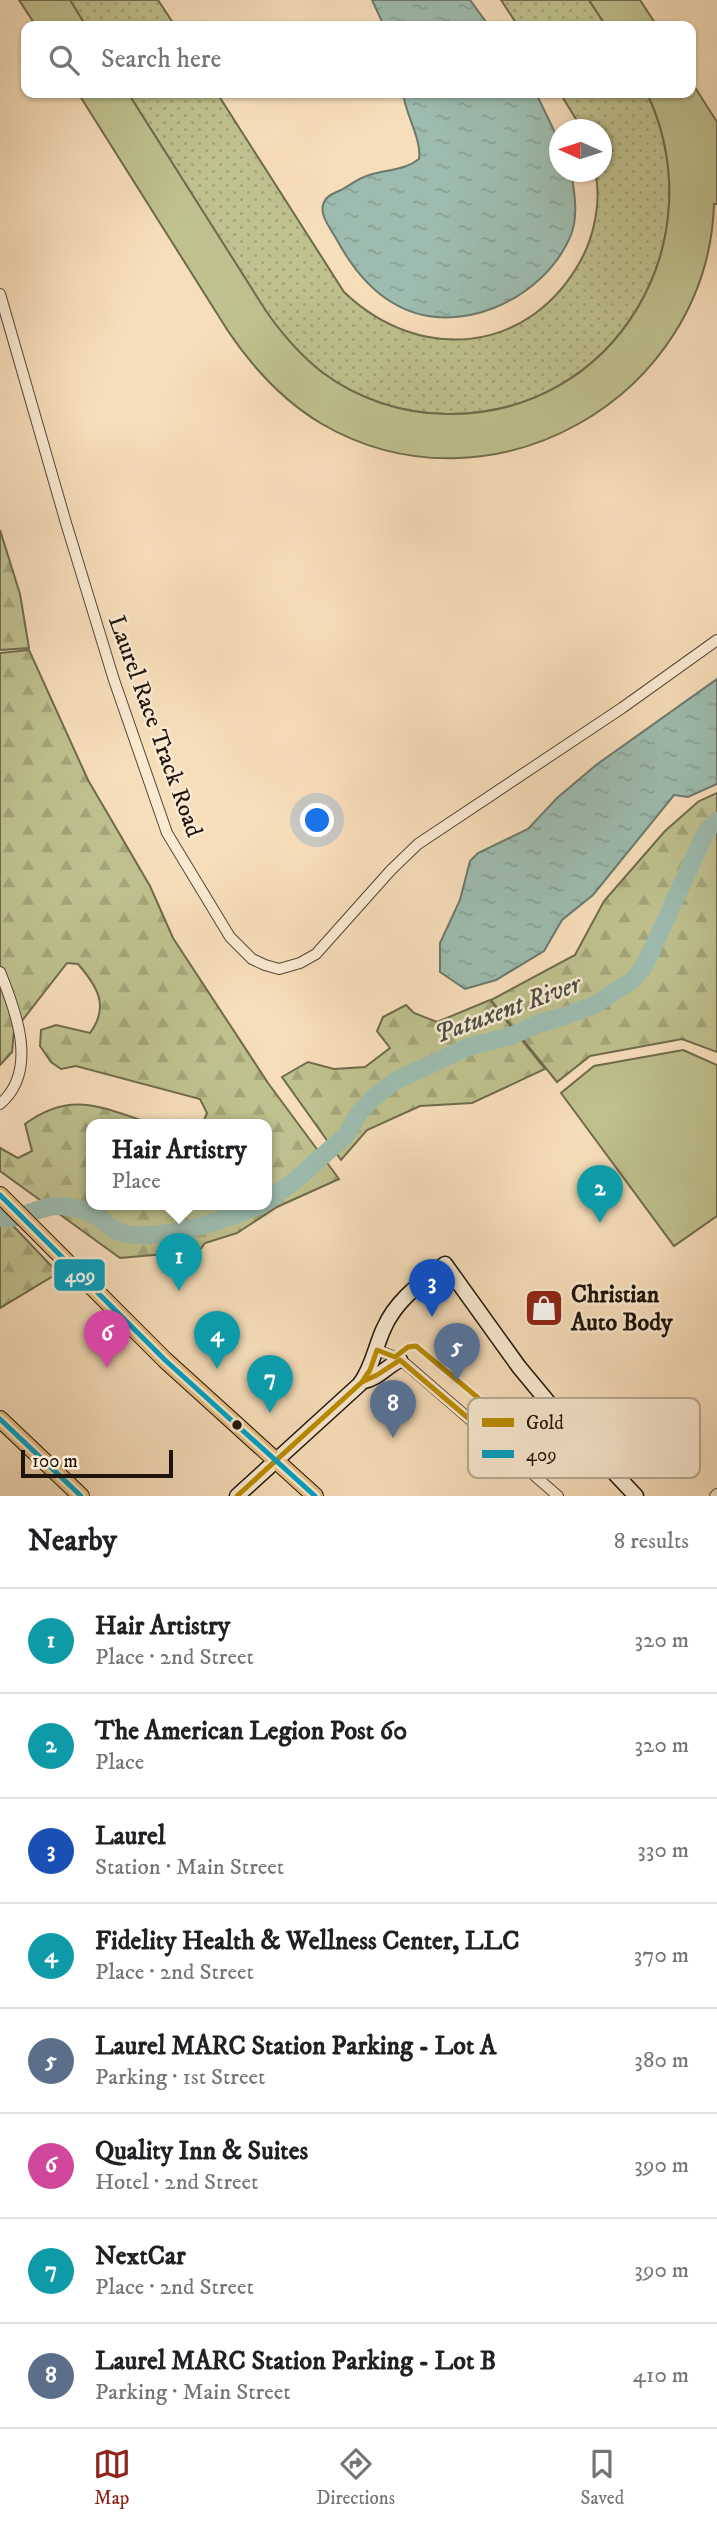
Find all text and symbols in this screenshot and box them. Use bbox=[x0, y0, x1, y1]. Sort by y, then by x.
search box bbox=[21, 21, 696, 98]
icon: search bbox=[45, 41, 83, 79]
text: Search here bbox=[101, 43, 221, 76]
north arrow bbox=[549, 119, 612, 182]
street label: Laurel Race Track Road bbox=[101, 611, 209, 841]
your location bbox=[300, 803, 334, 837]
water label: Patuxent River bbox=[430, 967, 587, 1051]
popup bbox=[86, 1119, 272, 1210]
text: Hair Artistry bbox=[111, 1134, 247, 1167]
pin: 2 bbox=[577, 1165, 623, 1223]
text: Place bbox=[111, 1167, 161, 1196]
pin: 1 bbox=[156, 1233, 202, 1291]
line badge: 409 bbox=[53, 1258, 106, 1292]
pin: 3 bbox=[409, 1259, 455, 1317]
text: 409 bbox=[65, 1265, 95, 1288]
place label: Christian Auto Body bbox=[570, 1280, 673, 1338]
shop icon: Christian Auto Body bbox=[523, 1287, 565, 1329]
pin: 6 bbox=[84, 1310, 130, 1368]
pin: 4 bbox=[194, 1311, 240, 1369]
pin: 5 bbox=[434, 1323, 480, 1381]
pin: 7 bbox=[247, 1355, 293, 1413]
pin: 8 bbox=[370, 1380, 416, 1438]
legend bbox=[468, 1398, 700, 1478]
text: Gold bbox=[526, 1412, 564, 1435]
unlabelled marker bbox=[230, 1418, 244, 1432]
text: 409 bbox=[526, 1444, 557, 1467]
scale bar bbox=[21, 1447, 173, 1479]
text: 100 m bbox=[32, 1450, 78, 1473]
text: Nearby bbox=[28, 1523, 117, 1560]
text: 8 results bbox=[614, 1527, 689, 1556]
text: Hair Artistry bbox=[95, 1610, 230, 1643]
text: 1 bbox=[47, 1626, 55, 1655]
text: 320 m bbox=[635, 1626, 689, 1655]
text: Place · 2nd Street bbox=[95, 1643, 254, 1672]
text: The American Legion Post 60 bbox=[95, 1715, 407, 1748]
text: 2 bbox=[45, 1731, 57, 1760]
text: 320 m bbox=[635, 1731, 689, 1760]
text: Place bbox=[95, 1748, 144, 1777]
text: Laurel bbox=[95, 1820, 166, 1853]
text: 3 bbox=[47, 1836, 55, 1865]
text: 330 m bbox=[637, 1836, 689, 1865]
text: Station · Main Street bbox=[95, 1853, 284, 1882]
text: Fidelity Health & Wellness Center, LLC bbox=[95, 1925, 520, 1958]
text: 4 bbox=[44, 1941, 58, 1970]
text: 370 m bbox=[634, 1941, 689, 1970]
text: Place · 2nd Street bbox=[95, 1958, 254, 1987]
text: Laurel MARC Station Parking - Lot A bbox=[95, 2030, 496, 2063]
text: 5 bbox=[45, 2046, 57, 2075]
text: 380 m bbox=[634, 2046, 689, 2075]
text: Parking · 1st Street bbox=[95, 2063, 265, 2092]
text: Quality Inn & Suites bbox=[95, 2135, 308, 2168]
text: 6 bbox=[45, 2151, 57, 2180]
text: 390 m bbox=[634, 2151, 689, 2180]
text: Hotel · 2nd Street bbox=[95, 2168, 258, 2197]
text: NextCar bbox=[95, 2240, 186, 2273]
text: 7 bbox=[45, 2256, 57, 2285]
text: 390 m bbox=[634, 2256, 689, 2285]
text: Place · 2nd Street bbox=[95, 2273, 254, 2302]
text: Laurel MARC Station Parking - Lot B bbox=[95, 2345, 496, 2378]
text: 8 bbox=[45, 2361, 57, 2390]
text: 410 m bbox=[633, 2361, 689, 2390]
text: Parking · Main Street bbox=[95, 2378, 291, 2407]
tab: Map bbox=[93, 2445, 131, 2510]
tab: Directions bbox=[316, 2445, 395, 2510]
tab: Saved bbox=[581, 2445, 624, 2510]

